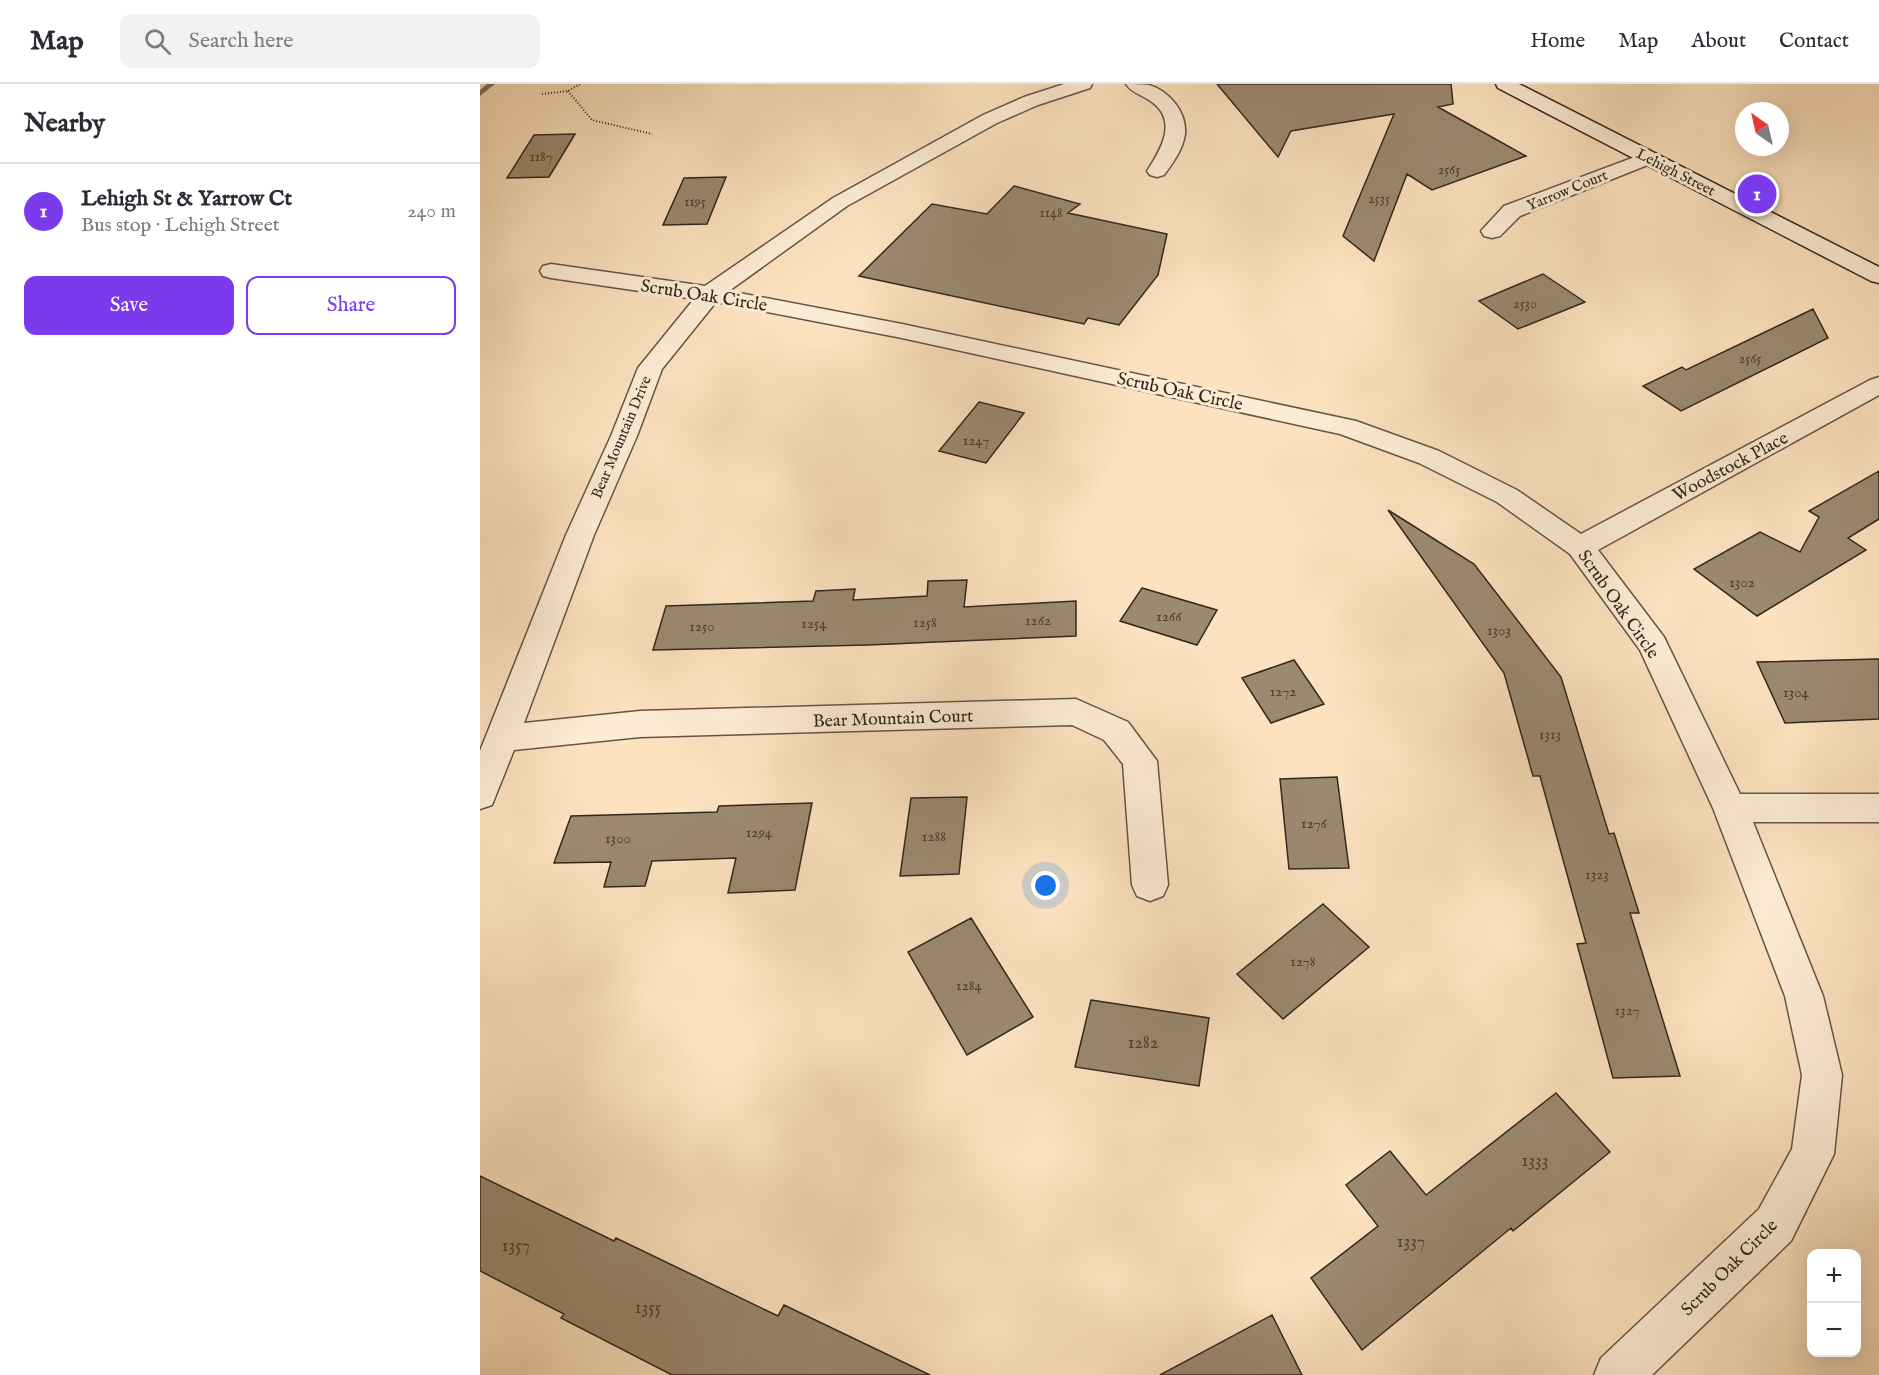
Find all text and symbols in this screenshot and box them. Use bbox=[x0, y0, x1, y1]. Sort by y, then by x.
search box bbox=[120, 14, 540, 68]
text: Map bbox=[30, 24, 84, 59]
icon: search bbox=[141, 25, 174, 58]
text: Search here bbox=[189, 27, 293, 55]
text: Home bbox=[1530, 28, 1585, 55]
text: Map bbox=[1618, 28, 1658, 55]
text: About bbox=[1691, 28, 1746, 55]
text: Contact bbox=[1779, 28, 1849, 55]
north arrow bbox=[1735, 102, 1789, 156]
text: Nearby bbox=[24, 107, 105, 140]
street label: Lehigh Street bbox=[1633, 144, 1719, 201]
house number: 1187 bbox=[530, 148, 552, 166]
house number: 2565 bbox=[1438, 161, 1460, 179]
street label: Yarrow Court bbox=[1524, 166, 1610, 215]
pin: 1 bbox=[1738, 172, 1776, 216]
text: Lehigh St & Yarrow Ct bbox=[81, 185, 292, 213]
house number: 2535 bbox=[1368, 190, 1390, 208]
house number: 1195 bbox=[684, 193, 706, 211]
text: 1 bbox=[40, 199, 47, 224]
text: 240 m bbox=[407, 199, 456, 224]
house number: 1148 bbox=[1040, 204, 1062, 222]
text: Bus stop · Lehigh Street bbox=[81, 213, 280, 238]
street label: Scrub Oak Circle bbox=[639, 275, 769, 318]
button: Save bbox=[24, 276, 234, 335]
button: Share bbox=[246, 276, 456, 335]
house number: 2530 bbox=[1513, 295, 1537, 313]
house number: 2565 bbox=[1739, 350, 1761, 368]
street label: Scrub Oak Circle bbox=[1115, 368, 1245, 417]
street label: Bear Mountain Drive bbox=[587, 373, 656, 501]
street label: Woodstock Place bbox=[1669, 427, 1793, 507]
house number: 1247 bbox=[963, 431, 989, 450]
street label: Scrub Oak Circle bbox=[1572, 546, 1664, 664]
house number: 1302 bbox=[1729, 573, 1755, 592]
house number: 1266 bbox=[1156, 607, 1182, 626]
house number: 1262 bbox=[1025, 611, 1051, 630]
house number: 1258 bbox=[913, 613, 937, 632]
house number: 1254 bbox=[801, 614, 827, 633]
house number: 1250 bbox=[689, 617, 715, 636]
house number: 1303 bbox=[1487, 621, 1511, 640]
house number: 1272 bbox=[1270, 682, 1296, 701]
house number: 1304 bbox=[1783, 683, 1810, 702]
street label: Bear Mountain Court bbox=[812, 705, 974, 734]
house number: 1313 bbox=[1539, 725, 1561, 744]
house number: 1276 bbox=[1301, 814, 1328, 833]
house number: 1294 bbox=[746, 823, 773, 842]
house number: 1288 bbox=[922, 827, 946, 846]
house number: 1300 bbox=[605, 829, 631, 848]
house number: 1323 bbox=[1585, 865, 1609, 884]
your location bbox=[1031, 871, 1060, 900]
house number: 1278 bbox=[1290, 952, 1316, 971]
house number: 1284 bbox=[956, 976, 983, 995]
house number: 1327 bbox=[1614, 1001, 1640, 1020]
house number: 1282 bbox=[1128, 1032, 1158, 1055]
house number: 1333 bbox=[1522, 1150, 1548, 1173]
street label: Scrub Oak Circle bbox=[1677, 1215, 1783, 1321]
house number: 1337 bbox=[1397, 1231, 1425, 1254]
house number: 1357 bbox=[502, 1235, 530, 1258]
map controls bbox=[1807, 1249, 1861, 1357]
button: + bbox=[1807, 1249, 1861, 1303]
house number: 1355 bbox=[635, 1297, 662, 1320]
button: − bbox=[1807, 1303, 1861, 1357]

